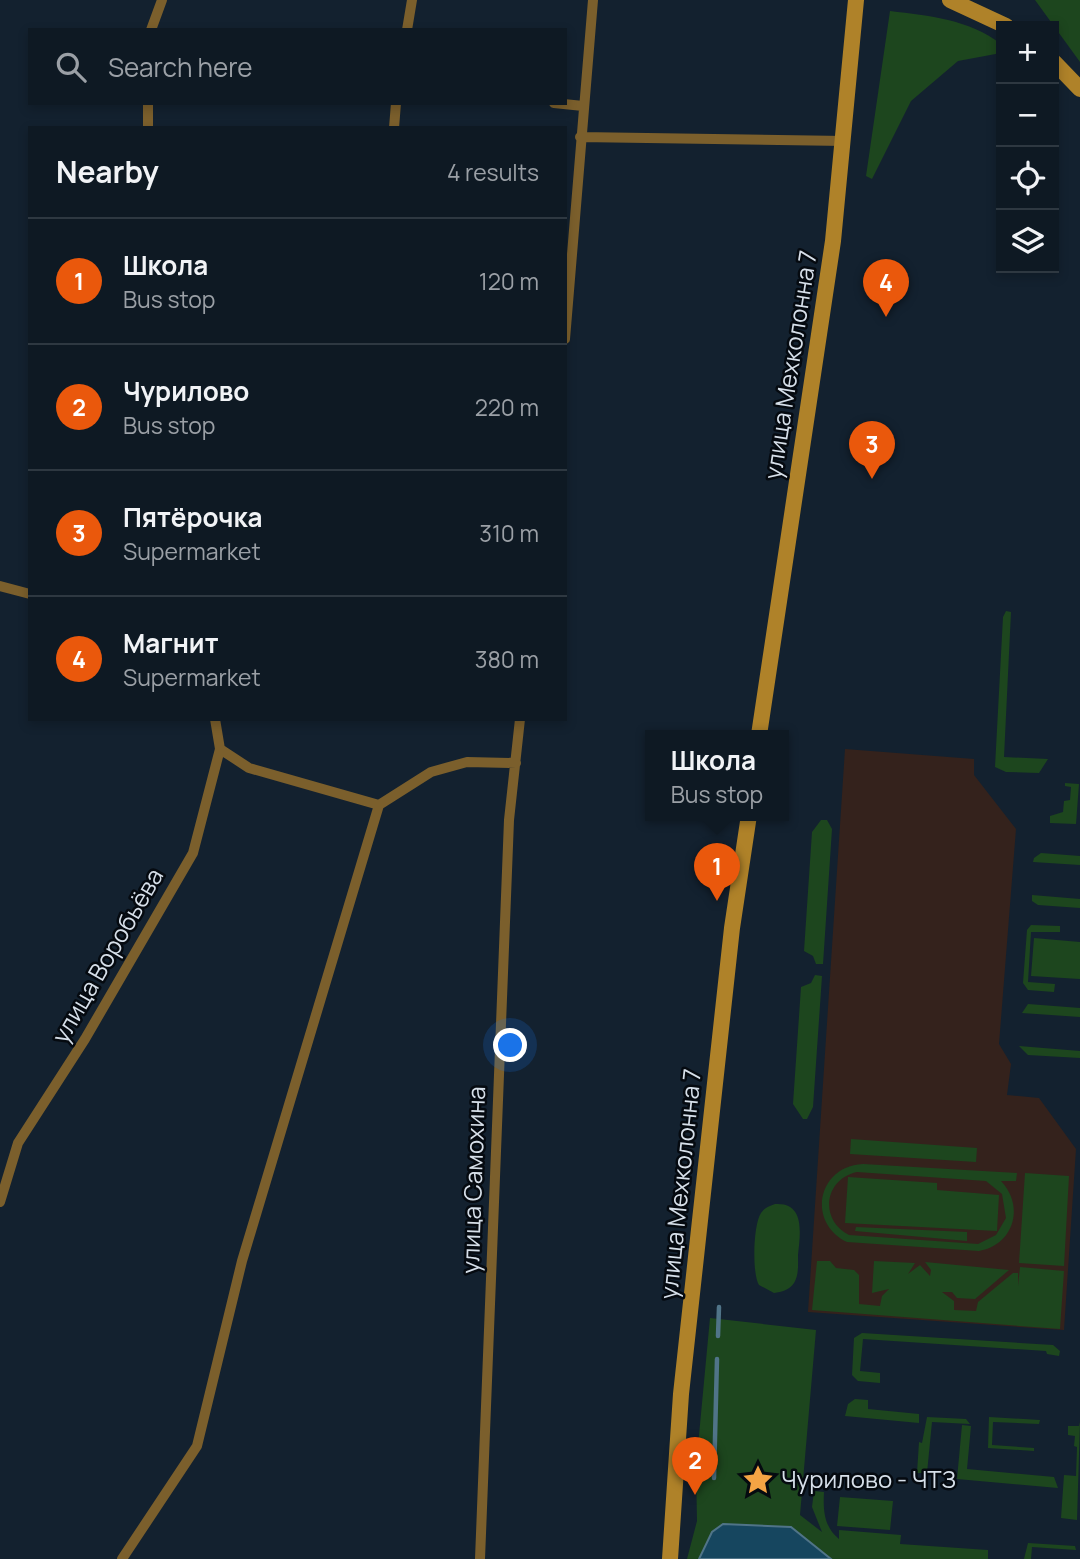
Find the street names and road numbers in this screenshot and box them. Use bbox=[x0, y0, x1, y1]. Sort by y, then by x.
street label: улица Мехколонна 7 bbox=[755, 248, 824, 482]
street label: улица Воробьёва bbox=[43, 862, 170, 1049]
street label: улица Мехколонна 7 bbox=[651, 1067, 708, 1301]
street label: улица Самохина bbox=[453, 1086, 492, 1274]

